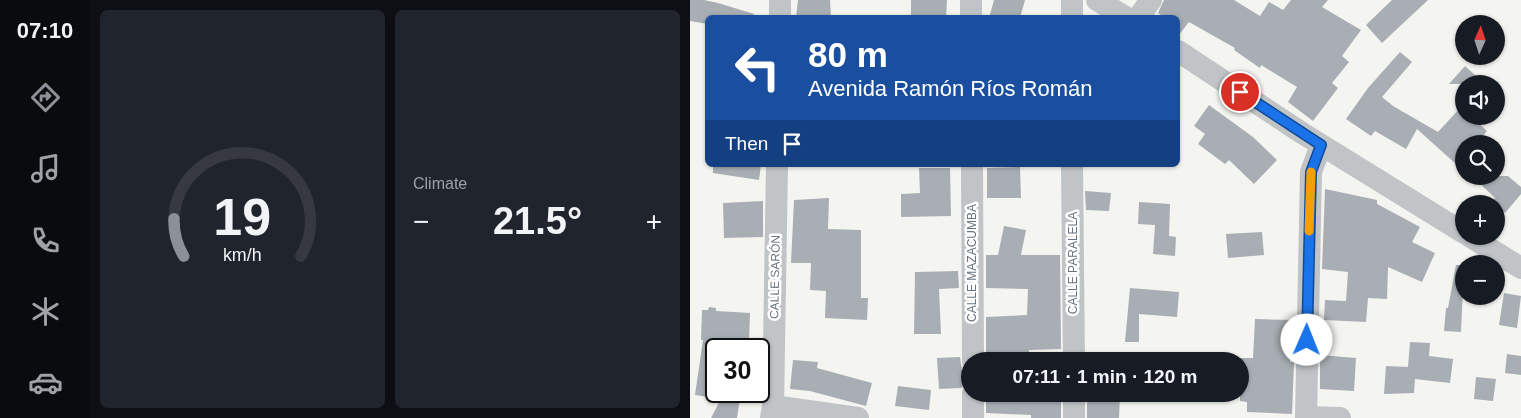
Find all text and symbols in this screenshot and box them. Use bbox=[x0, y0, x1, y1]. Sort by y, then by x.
north arrow bbox=[1455, 15, 1505, 65]
map controls bbox=[1455, 15, 1505, 305]
text: 07:10 bbox=[17, 18, 73, 43]
icon: left bbox=[725, 35, 790, 100]
text: 80 m bbox=[808, 35, 888, 74]
pin bbox=[1219, 71, 1261, 113]
button: sound bbox=[1455, 75, 1505, 125]
text: Avenida Ramón Ríos Román bbox=[808, 76, 1093, 101]
icon: arrive bbox=[1226, 78, 1254, 106]
icon: directions bbox=[28, 80, 63, 115]
icon: arrive bbox=[778, 130, 806, 158]
text: Then bbox=[725, 133, 768, 154]
button: search bbox=[1455, 135, 1505, 185]
icon: music bbox=[28, 151, 63, 186]
text: Climate bbox=[413, 175, 467, 192]
text: 19 bbox=[214, 188, 271, 246]
button: + bbox=[1455, 195, 1505, 245]
text: 21.5° bbox=[493, 200, 582, 242]
street label: CALLE MAZACUMBA bbox=[965, 204, 979, 322]
text: − bbox=[413, 206, 429, 237]
text: + bbox=[646, 206, 662, 237]
street label: CALLE PARALELA bbox=[1066, 212, 1080, 314]
icon: phone bbox=[28, 223, 63, 258]
street label: CALLE SARÓN bbox=[766, 235, 783, 319]
text: km/h bbox=[223, 245, 262, 265]
button: − bbox=[1455, 255, 1505, 305]
icon: climate bbox=[28, 294, 63, 329]
position arrow bbox=[1280, 313, 1332, 365]
speed limit sign: 30 bbox=[705, 338, 770, 403]
icon: car bbox=[28, 365, 63, 400]
text: 07:11 · 1 min · 120 m bbox=[1013, 366, 1197, 387]

